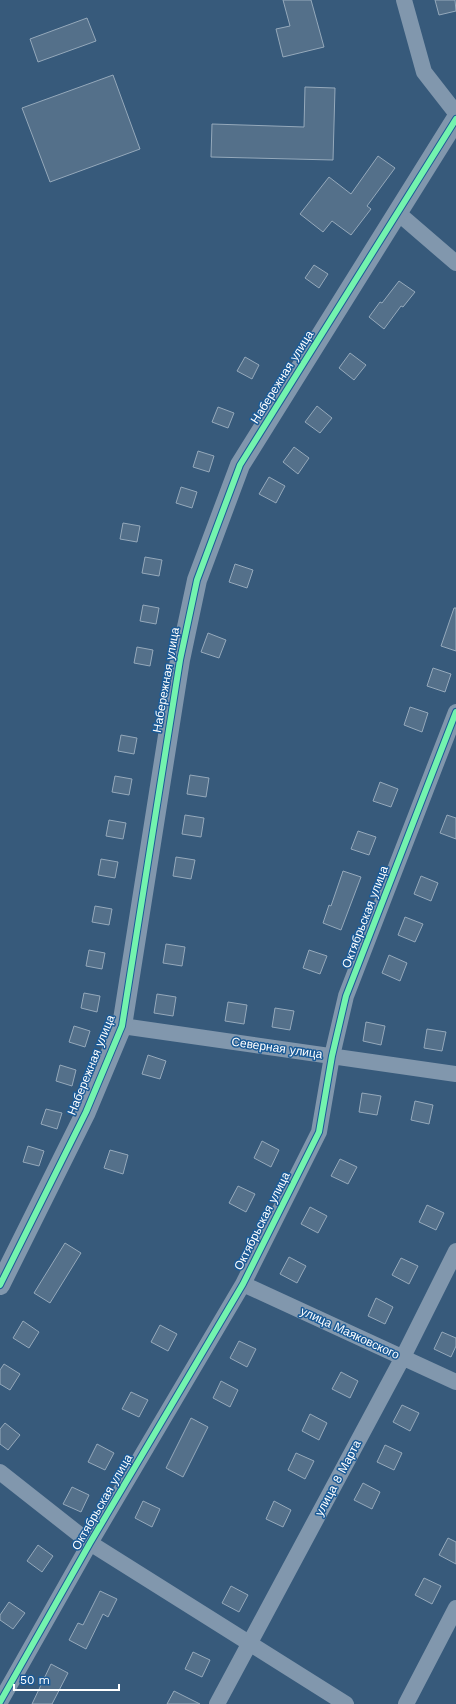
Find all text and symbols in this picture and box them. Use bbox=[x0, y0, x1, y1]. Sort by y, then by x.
street label: Набережная улица bbox=[248, 328, 316, 426]
street label: Набережная улица bbox=[150, 626, 182, 734]
street label: Октябрьская улица bbox=[339, 864, 391, 970]
street label: Набережная улица bbox=[64, 1013, 118, 1117]
street label: Северная улица bbox=[231, 1035, 324, 1061]
street label: Октябрьская улица bbox=[231, 1169, 293, 1272]
street label: улица Маяковского bbox=[298, 1304, 402, 1362]
street label: улица 8 Марта bbox=[312, 1437, 364, 1518]
street label: Октябрьская улица bbox=[69, 1451, 135, 1552]
scale bar bbox=[14, 1666, 119, 1692]
text: 50 m bbox=[20, 1673, 50, 1687]

